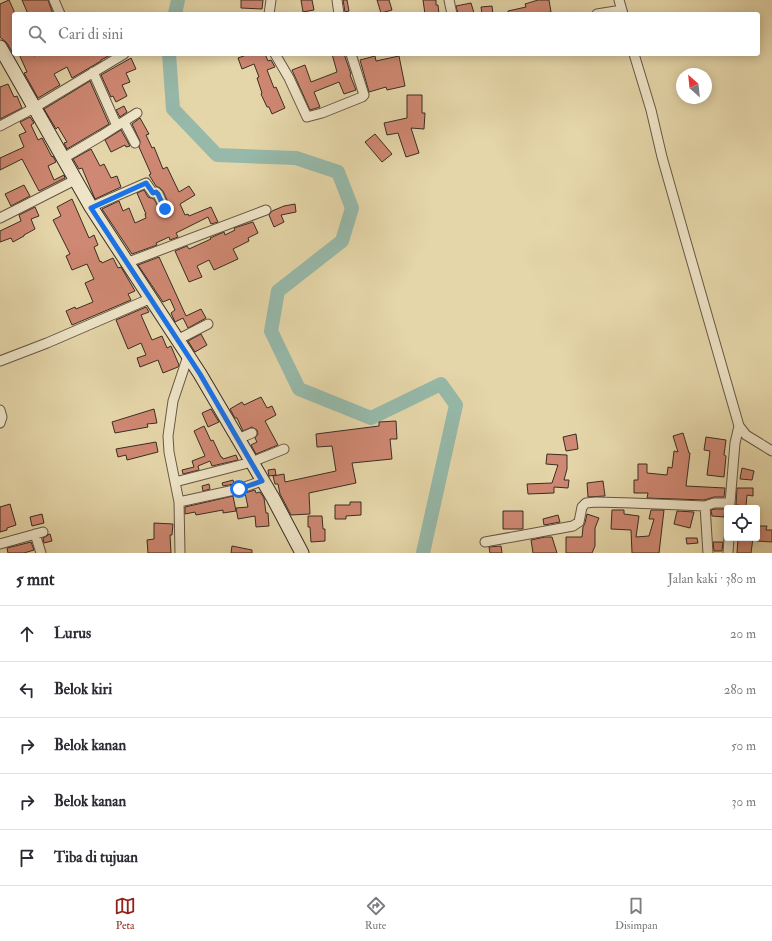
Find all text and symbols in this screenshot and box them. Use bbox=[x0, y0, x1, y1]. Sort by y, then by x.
search box bbox=[12, 12, 760, 56]
icon: search bbox=[26, 23, 48, 45]
text: Cari di sini bbox=[58, 25, 123, 44]
north arrow bbox=[676, 68, 712, 104]
route end bbox=[156, 200, 174, 218]
route start bbox=[230, 480, 248, 498]
map controls bbox=[724, 505, 760, 541]
button: locate bbox=[724, 505, 760, 541]
text: 5 mnt bbox=[16, 569, 54, 590]
text: Jalan kaki · 380 m bbox=[668, 571, 756, 587]
icon: ahead bbox=[16, 623, 38, 645]
text: Lurus bbox=[54, 624, 91, 643]
text: 20 m bbox=[730, 626, 756, 642]
icon: left bbox=[16, 679, 38, 701]
text: Belok kiri bbox=[54, 680, 112, 699]
text: 280 m bbox=[724, 682, 756, 698]
icon: right bbox=[16, 735, 38, 757]
text: Belok kanan bbox=[54, 736, 126, 755]
text: 50 m bbox=[731, 738, 756, 754]
icon: right bbox=[16, 791, 38, 813]
text: Belok kanan bbox=[54, 792, 126, 811]
text: 30 m bbox=[732, 794, 756, 810]
icon: arrive bbox=[16, 847, 38, 869]
text: Tiba di tujuan bbox=[54, 848, 138, 867]
tab: Peta bbox=[114, 895, 136, 932]
tab: Rute bbox=[365, 895, 387, 932]
tab: Disimpan bbox=[615, 895, 658, 932]

